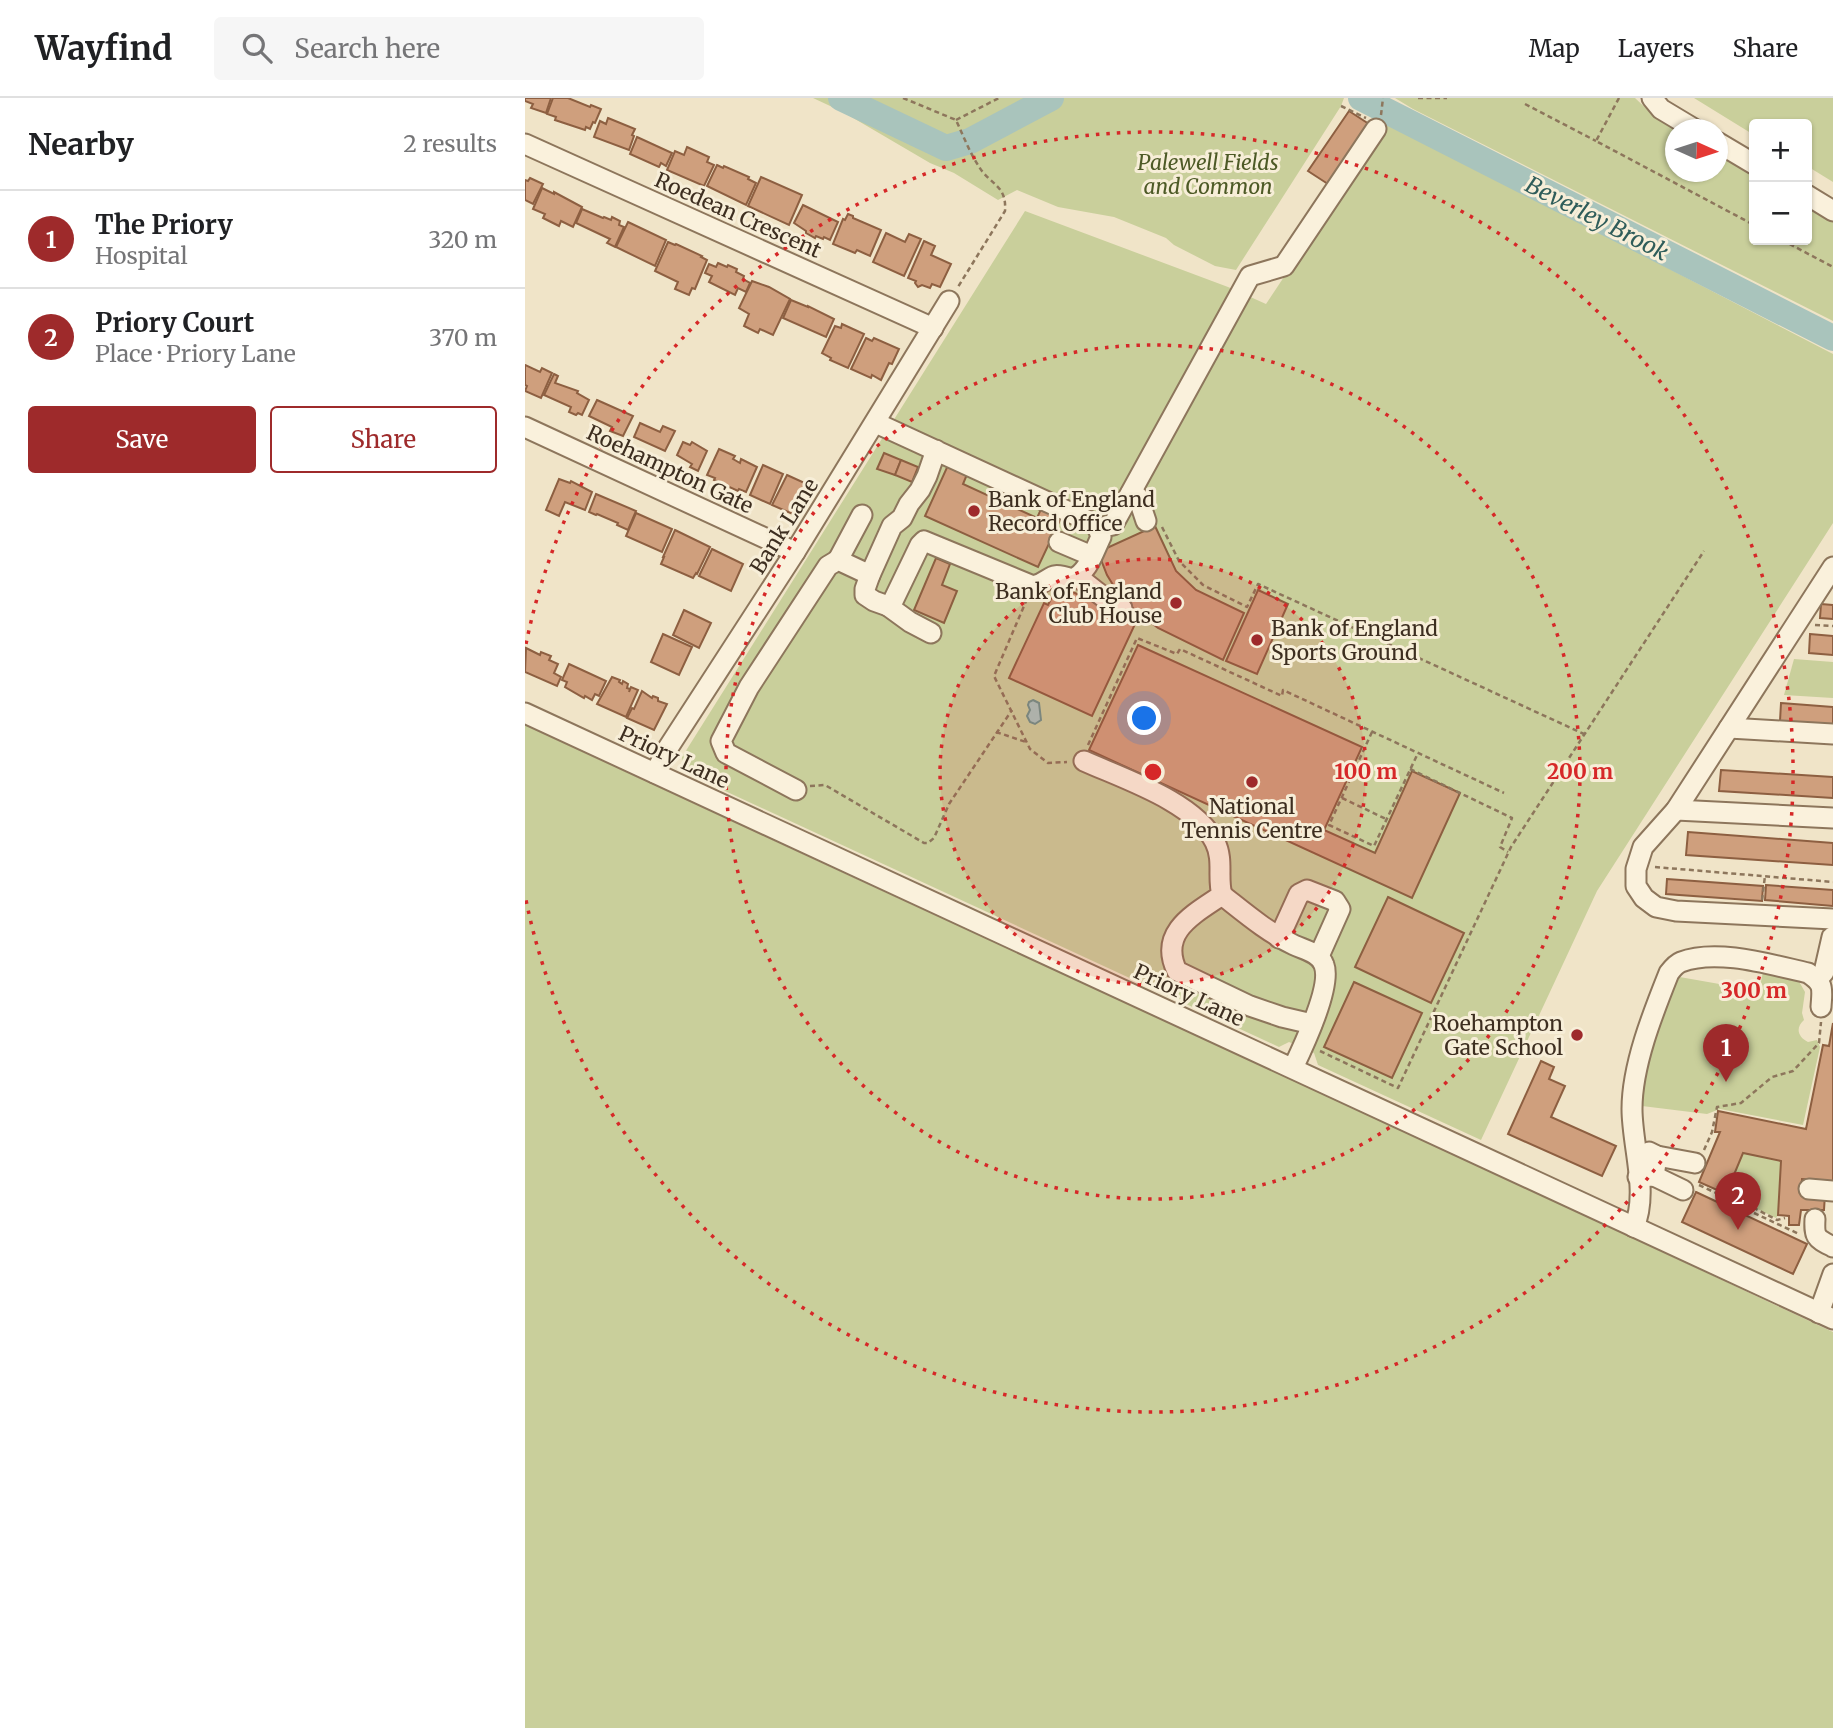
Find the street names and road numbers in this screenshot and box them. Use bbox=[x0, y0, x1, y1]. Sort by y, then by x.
street label: Roedean Crescent bbox=[651, 166, 825, 264]
street label: Roehampton Gate bbox=[582, 419, 758, 519]
street label: Bank Lane bbox=[744, 473, 824, 579]
street label: Priory Lane bbox=[615, 720, 733, 794]
street label: Priory Lane bbox=[1130, 958, 1248, 1032]

